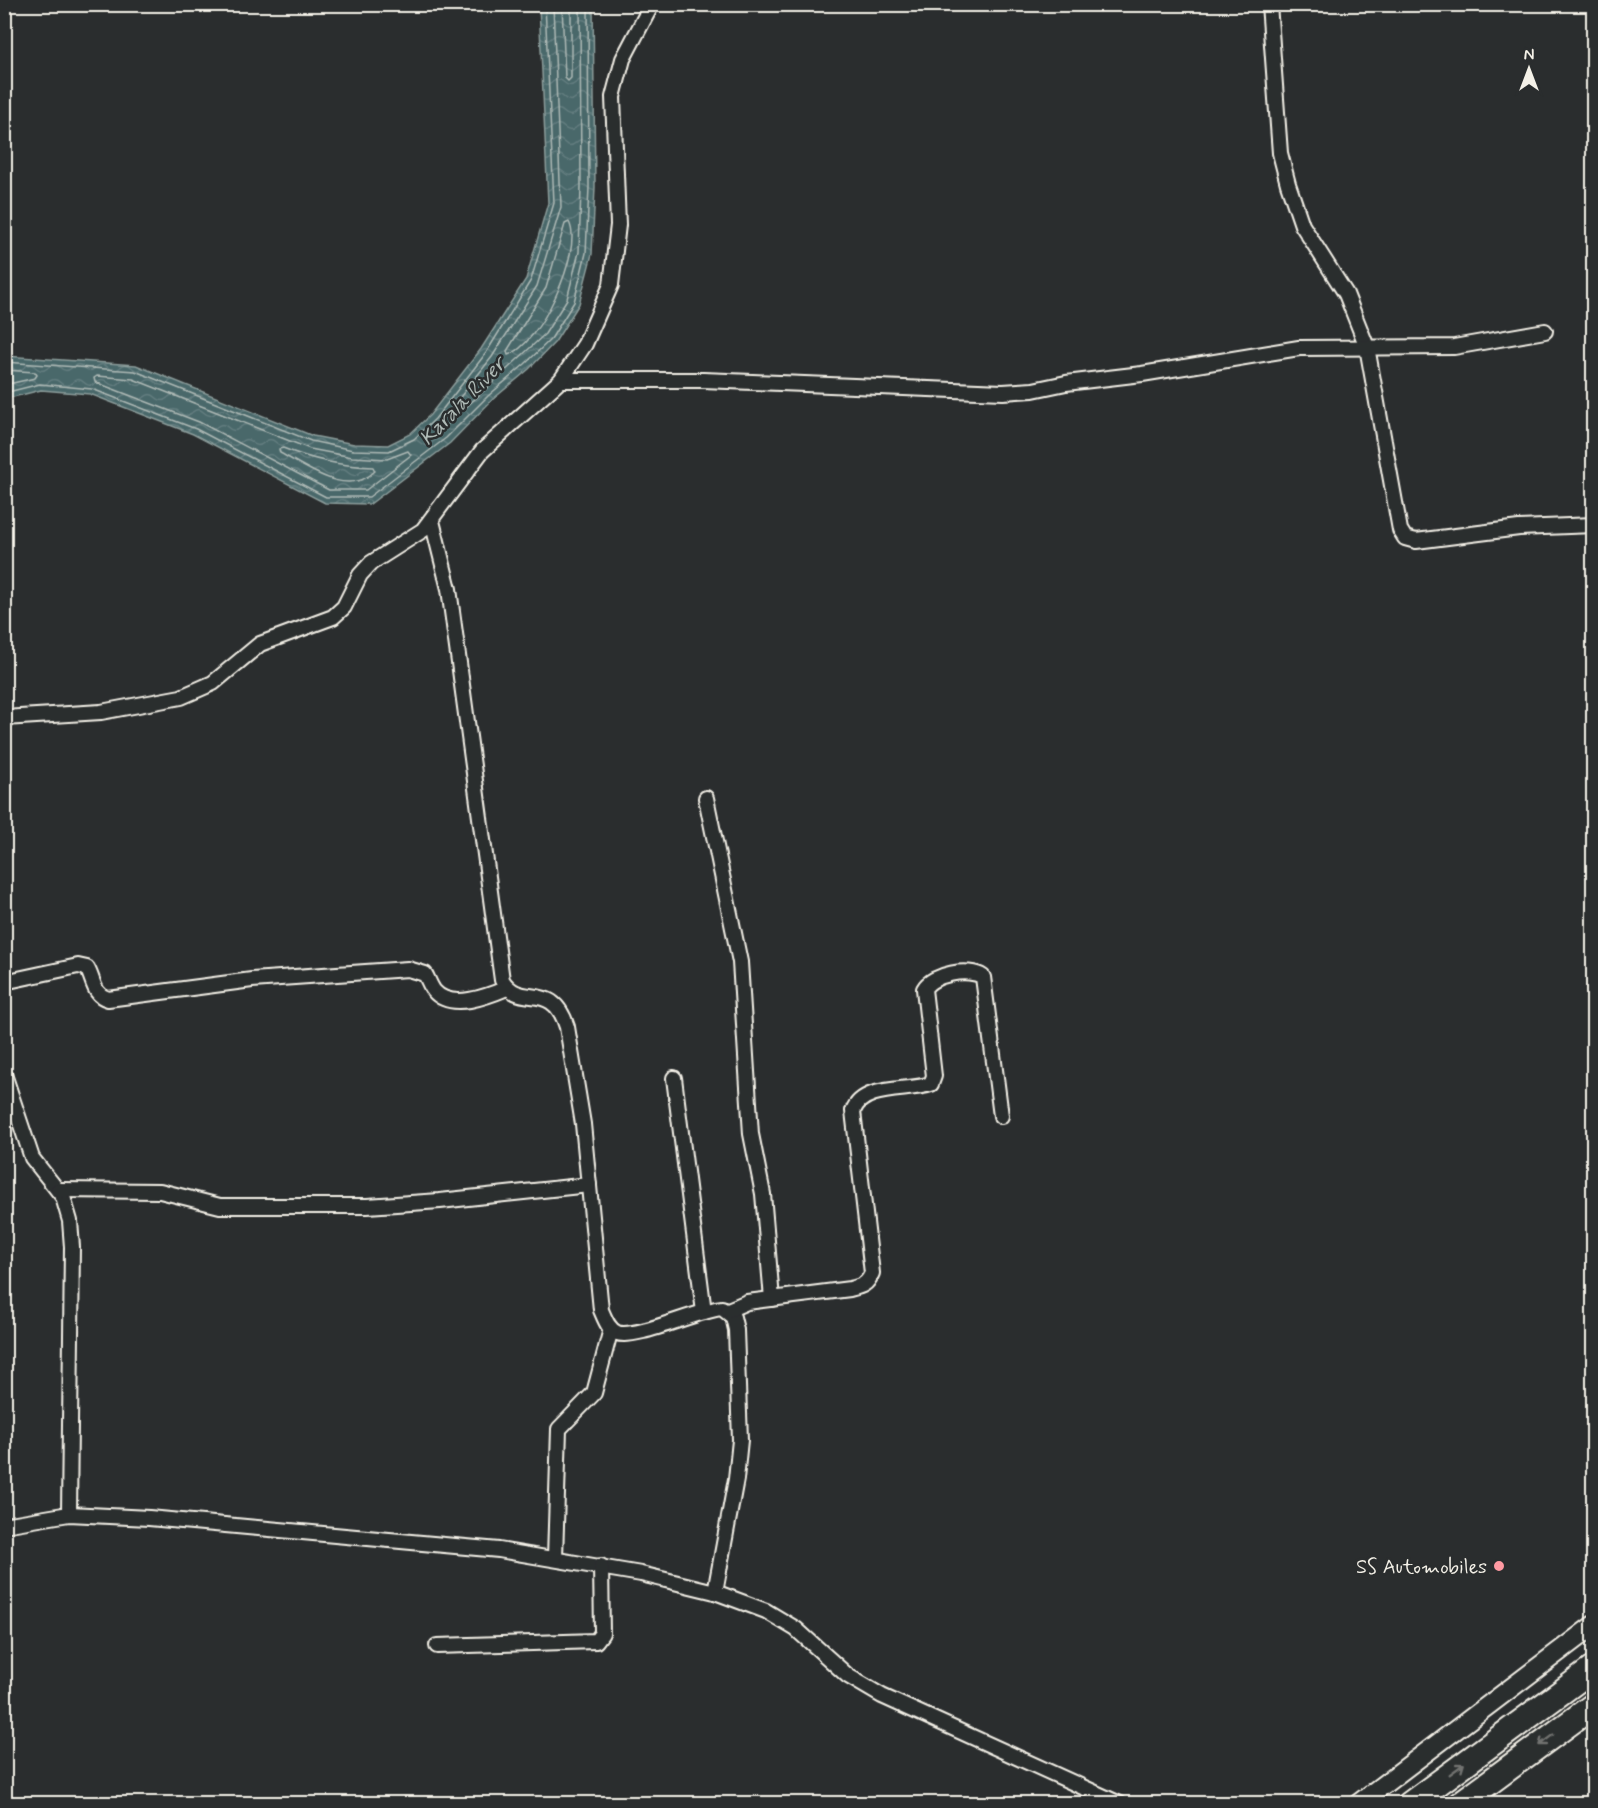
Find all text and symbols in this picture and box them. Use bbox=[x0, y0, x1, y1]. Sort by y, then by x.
north arrow bbox=[1499, 39, 1559, 99]
text: N bbox=[1524, 45, 1534, 66]
water label: Karala River bbox=[413, 349, 514, 452]
place label: SS Automobiles bbox=[1356, 1554, 1487, 1581]
marker: SS Automobiles bbox=[1492, 1559, 1506, 1573]
one-way arrow bbox=[1539, 1734, 1555, 1746]
one-way arrow bbox=[1448, 1763, 1464, 1775]

